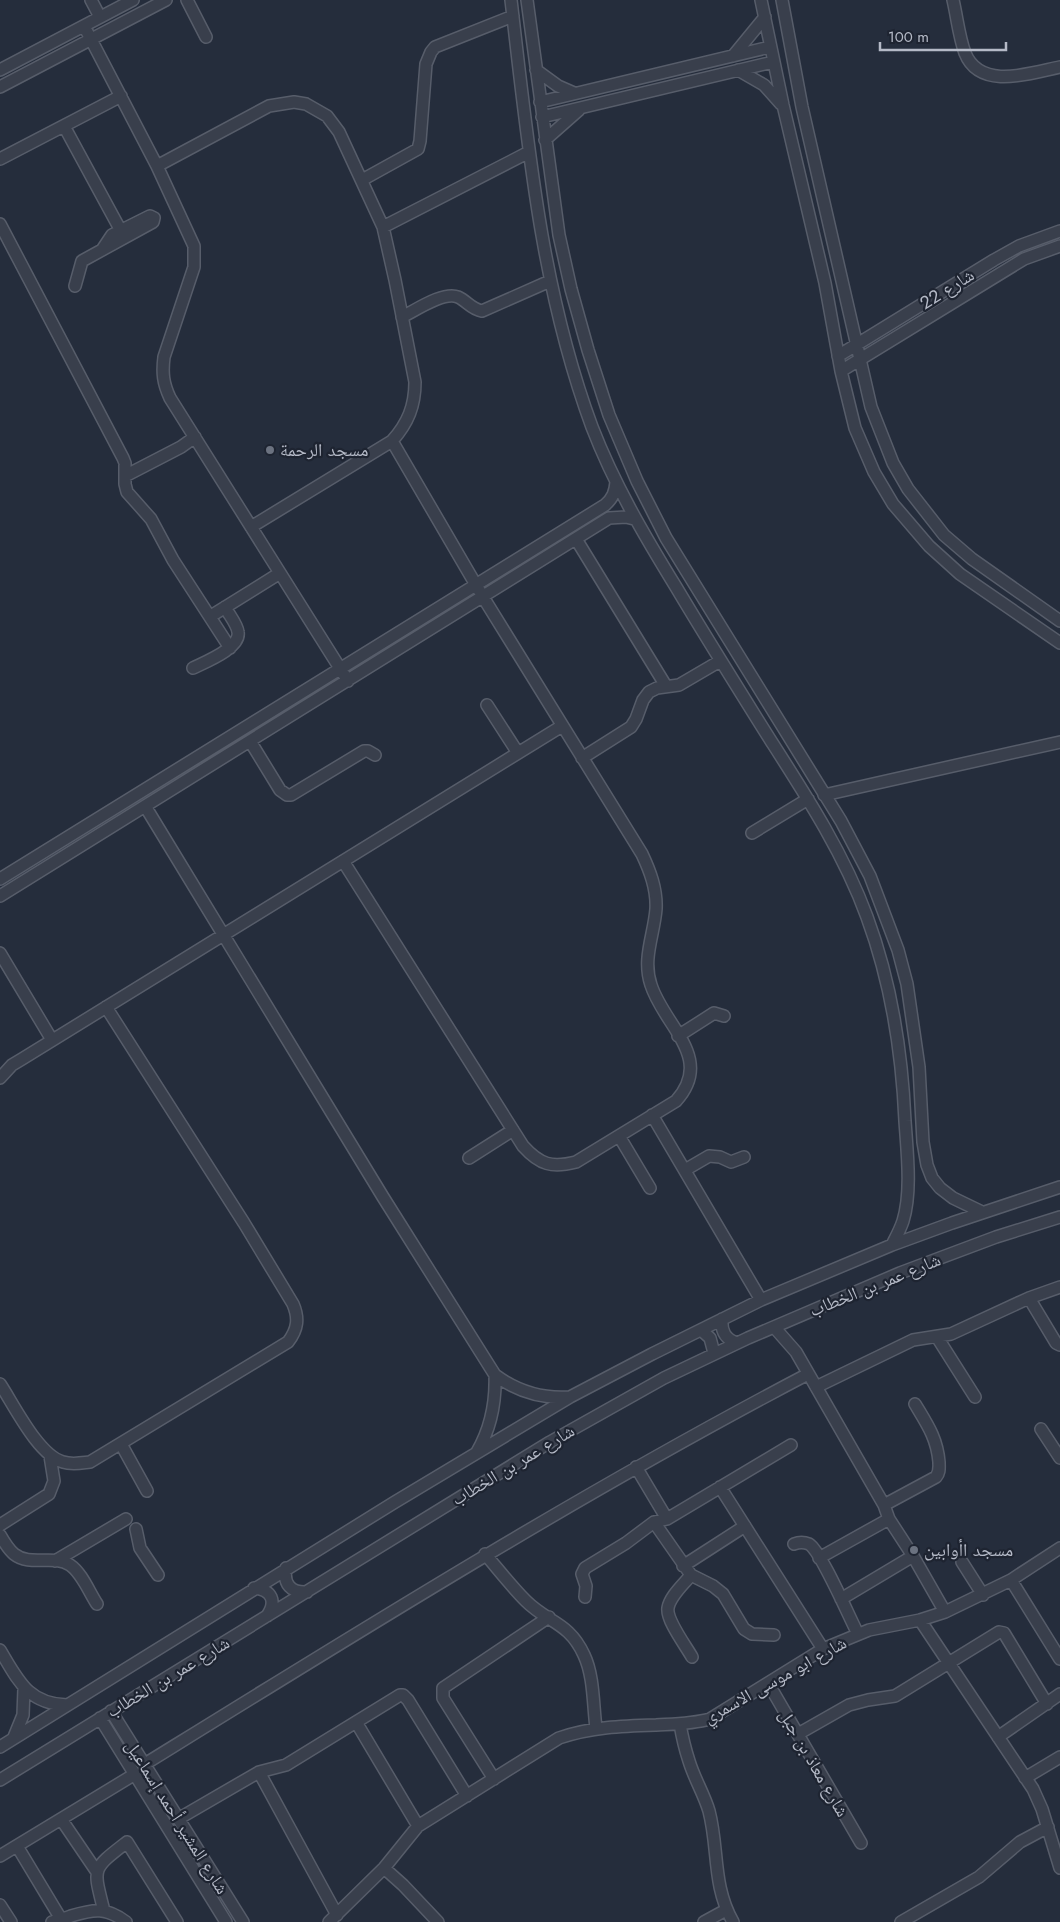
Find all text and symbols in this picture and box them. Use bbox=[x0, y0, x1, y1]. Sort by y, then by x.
scale bar bbox=[880, 20, 1006, 52]
text: 100 m bbox=[888, 26, 929, 48]
street label: شارع 22 bbox=[915, 262, 979, 316]
place label: مسجد الرحمة bbox=[280, 437, 368, 463]
marker: مسجد الرحمة bbox=[264, 444, 276, 456]
street label: شارع عمر بن الخطاب bbox=[805, 1247, 945, 1323]
street label: شارع عمر بن الخطاب bbox=[446, 1418, 580, 1512]
place label: مسجد اأوابين bbox=[924, 1537, 1013, 1563]
marker: مسجد اأوابين bbox=[908, 1544, 920, 1556]
street label: شارع عمر بن الخطاب bbox=[101, 1630, 235, 1724]
street label: شارع ابو موسى الاسمري bbox=[699, 1630, 852, 1732]
street label: شارع معاذ بن جبل bbox=[773, 1704, 855, 1822]
street label: شارع المشير أحمد إسماعيل bbox=[119, 1735, 235, 1899]

